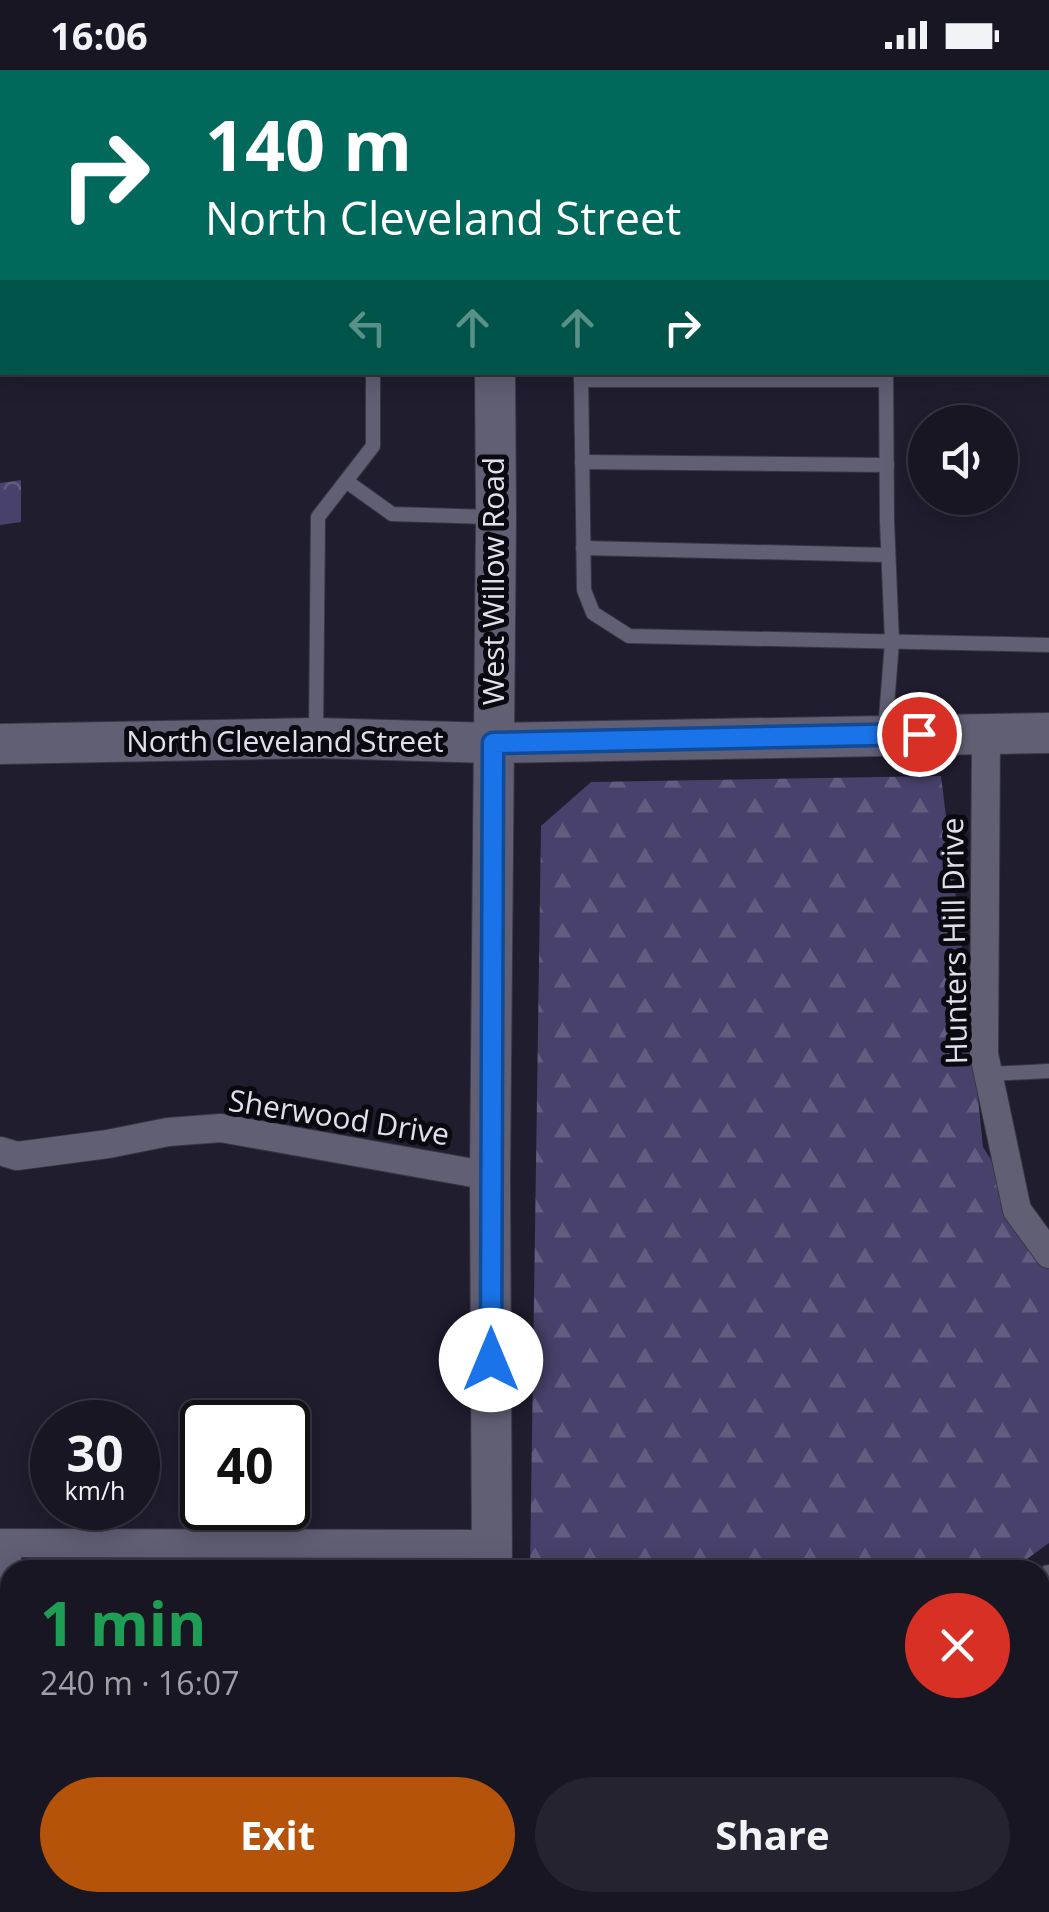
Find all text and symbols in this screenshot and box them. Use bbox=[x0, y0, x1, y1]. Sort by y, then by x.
text: 16:06 bbox=[50, 9, 148, 61]
text: 140 m bbox=[205, 96, 412, 192]
icon: right bbox=[40, 110, 170, 240]
text: North Cleveland Street bbox=[205, 187, 681, 248]
icon: left bbox=[340, 300, 395, 355]
icon: ahead bbox=[445, 300, 500, 355]
icon: ahead bbox=[550, 300, 605, 355]
icon: right bbox=[655, 300, 710, 355]
map controls bbox=[908, 405, 1018, 515]
button: sound bbox=[908, 405, 1018, 515]
street label: West Willow Road bbox=[472, 457, 513, 705]
pin bbox=[877, 692, 962, 777]
icon: arrive bbox=[892, 707, 947, 762]
street label: North Cleveland Street bbox=[126, 720, 444, 761]
street label: Hunters Hill Drive bbox=[931, 817, 976, 1065]
street label: Sherwood Drive bbox=[226, 1079, 453, 1154]
position arrow bbox=[439, 1308, 543, 1412]
speed limit sign: 40 bbox=[180, 1400, 310, 1530]
text: 30 bbox=[66, 1419, 124, 1487]
text: km/h bbox=[65, 1473, 125, 1507]
text: 1 min bbox=[40, 1582, 207, 1664]
button: close bbox=[905, 1593, 1010, 1698]
text: 240 m · 16:07 bbox=[40, 1661, 239, 1704]
button: Exit bbox=[40, 1777, 515, 1892]
button: Share bbox=[535, 1777, 1010, 1892]

